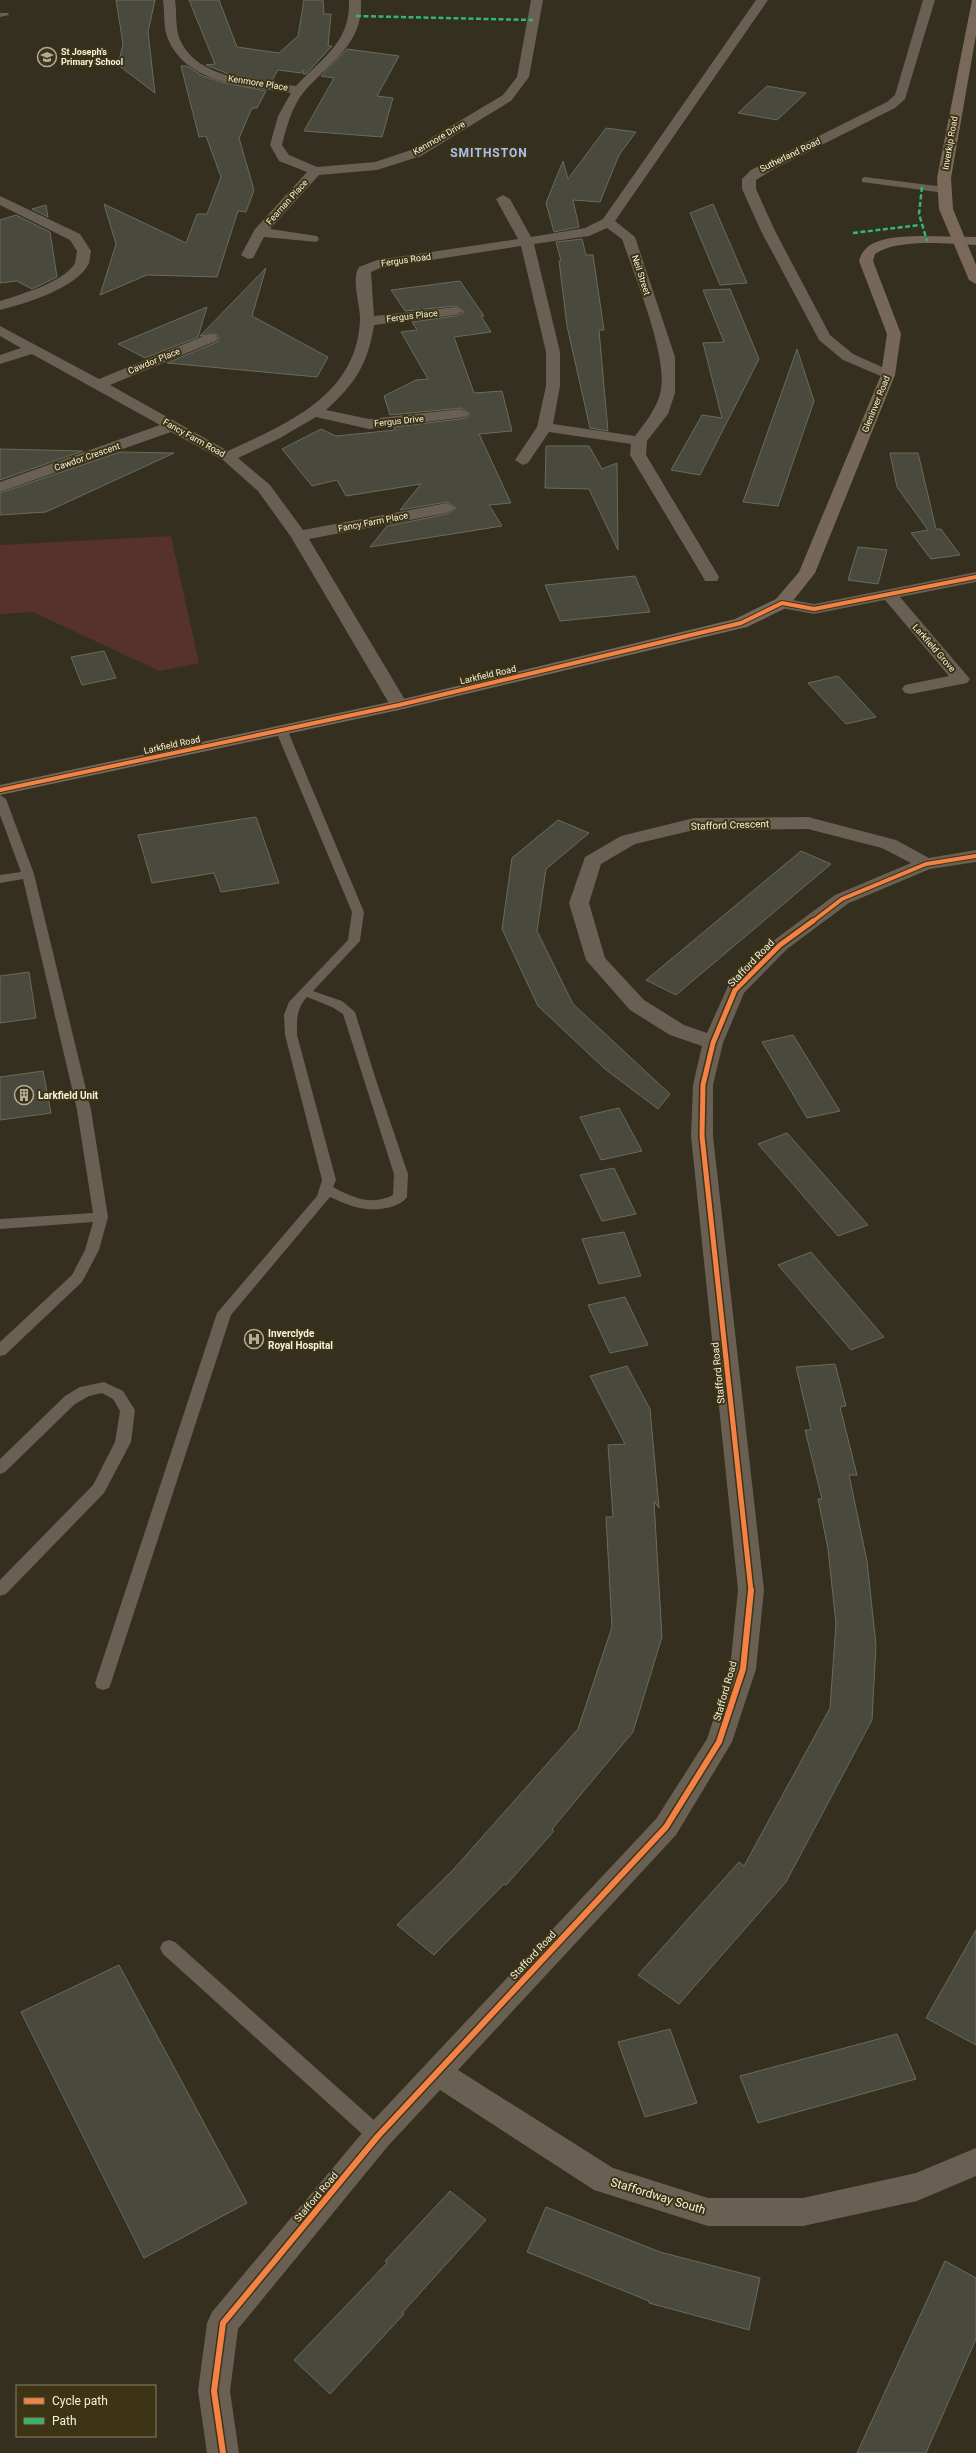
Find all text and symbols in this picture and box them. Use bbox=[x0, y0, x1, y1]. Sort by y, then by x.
school or university icon: St Joseph's Primary School bbox=[36, 46, 58, 68]
place label: St Joseph's Primary School bbox=[61, 47, 123, 67]
street label: Kenmore Place bbox=[227, 73, 289, 93]
street label: Inverkip Road bbox=[940, 115, 960, 171]
street label: Kenmore Drive bbox=[411, 119, 467, 157]
street label: Sutherland Road bbox=[758, 136, 822, 174]
district label: SMITHSTON bbox=[450, 146, 528, 160]
street label: Fearnan Place bbox=[264, 177, 310, 226]
street label: Fergus Road bbox=[380, 252, 432, 268]
street label: Neil Street bbox=[630, 254, 652, 296]
street label: Fergus Place bbox=[386, 308, 439, 324]
street label: Cawdor Place bbox=[127, 346, 182, 376]
street label: Gleninver Road bbox=[860, 374, 892, 434]
street label: Fergus Drive bbox=[374, 413, 424, 429]
street label: Fancy Farm Road bbox=[161, 417, 227, 459]
street label: Cawdor Crescent bbox=[53, 441, 121, 473]
street label: Fancy Farm Place bbox=[337, 510, 409, 534]
street label: Larkfield Grove bbox=[911, 622, 958, 674]
street label: Larkfield Road bbox=[459, 664, 517, 686]
street label: Larkfield Road bbox=[143, 734, 201, 756]
street label: Stafford Crescent bbox=[691, 818, 769, 832]
street label: Stafford Road bbox=[726, 937, 776, 989]
building icon: Larkfield Unit bbox=[13, 1084, 35, 1106]
place label: Larkfield Unit bbox=[38, 1090, 99, 1101]
hospital icon: Inverclyde Royal Hospital bbox=[243, 1328, 265, 1350]
place label: Inverclyde Royal Hospital bbox=[268, 1328, 333, 1351]
street label: Stafford Road bbox=[709, 1342, 727, 1404]
street label: Stafford Road bbox=[711, 1660, 739, 1722]
street label: Stafford Road bbox=[508, 1929, 558, 1981]
street label: Stafford Road bbox=[292, 2170, 340, 2224]
street label: Staffordway South bbox=[609, 2175, 707, 2217]
legend bbox=[16, 2385, 156, 2437]
text: Cycle path bbox=[52, 2394, 108, 2408]
text: Path bbox=[52, 2414, 77, 2428]

